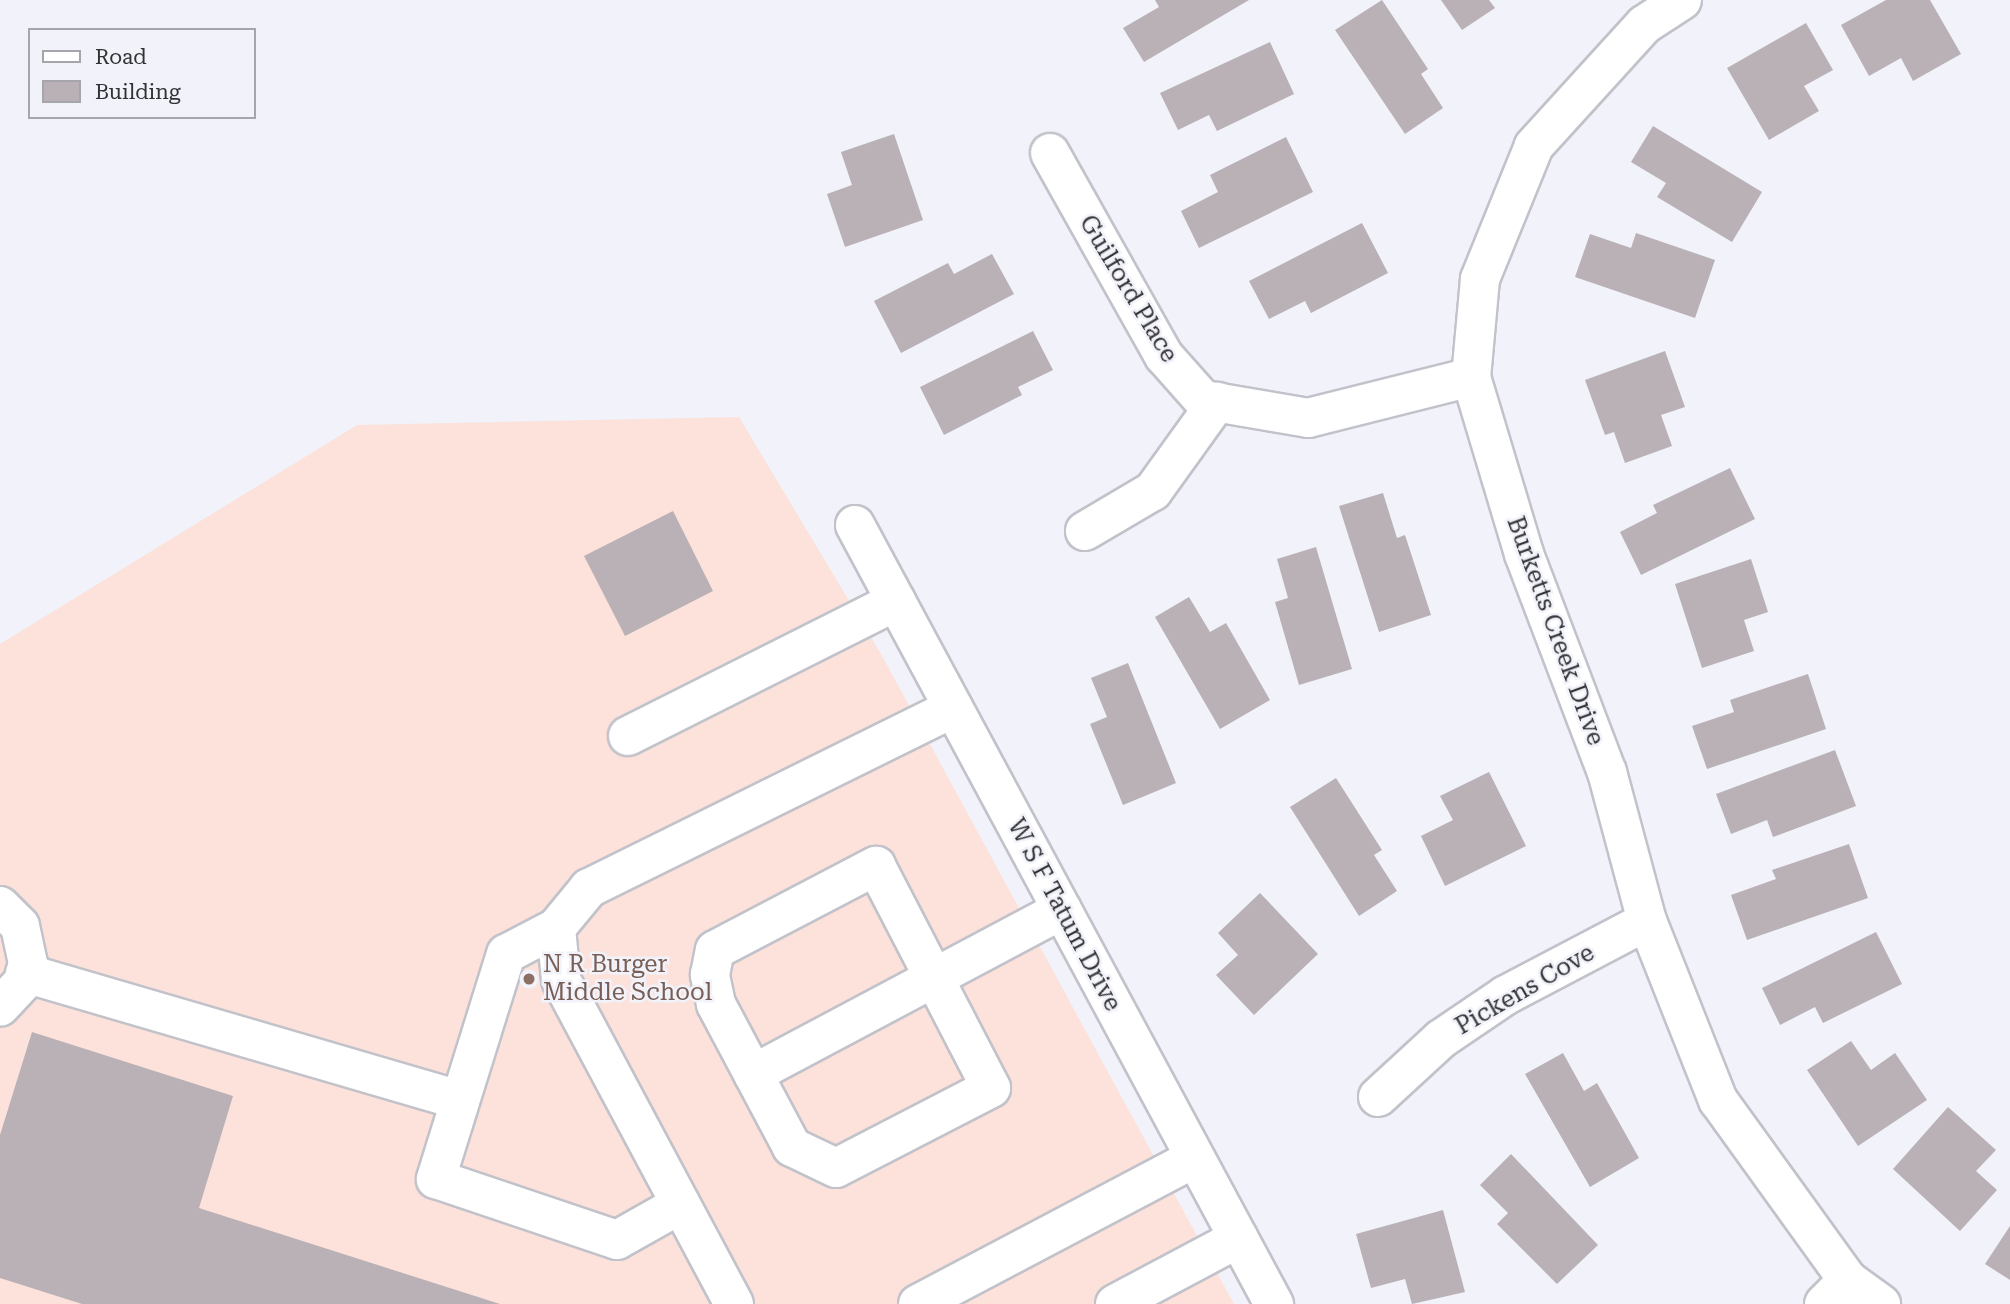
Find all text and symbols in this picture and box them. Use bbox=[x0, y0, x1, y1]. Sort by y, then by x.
legend bbox=[28, 28, 256, 119]
text: Road bbox=[95, 45, 147, 69]
text: Building bbox=[95, 80, 181, 104]
street label: Guilford Place bbox=[1073, 210, 1183, 368]
street label: Burketts Creek Drive bbox=[1500, 513, 1610, 749]
street label: W S F Tatum Drive bbox=[1001, 814, 1127, 1016]
street label: Pickens Cove bbox=[1451, 939, 1599, 1041]
place label: N R Burger Middle School bbox=[543, 951, 712, 1007]
marker: N R Burger Middle School bbox=[521, 971, 537, 987]

